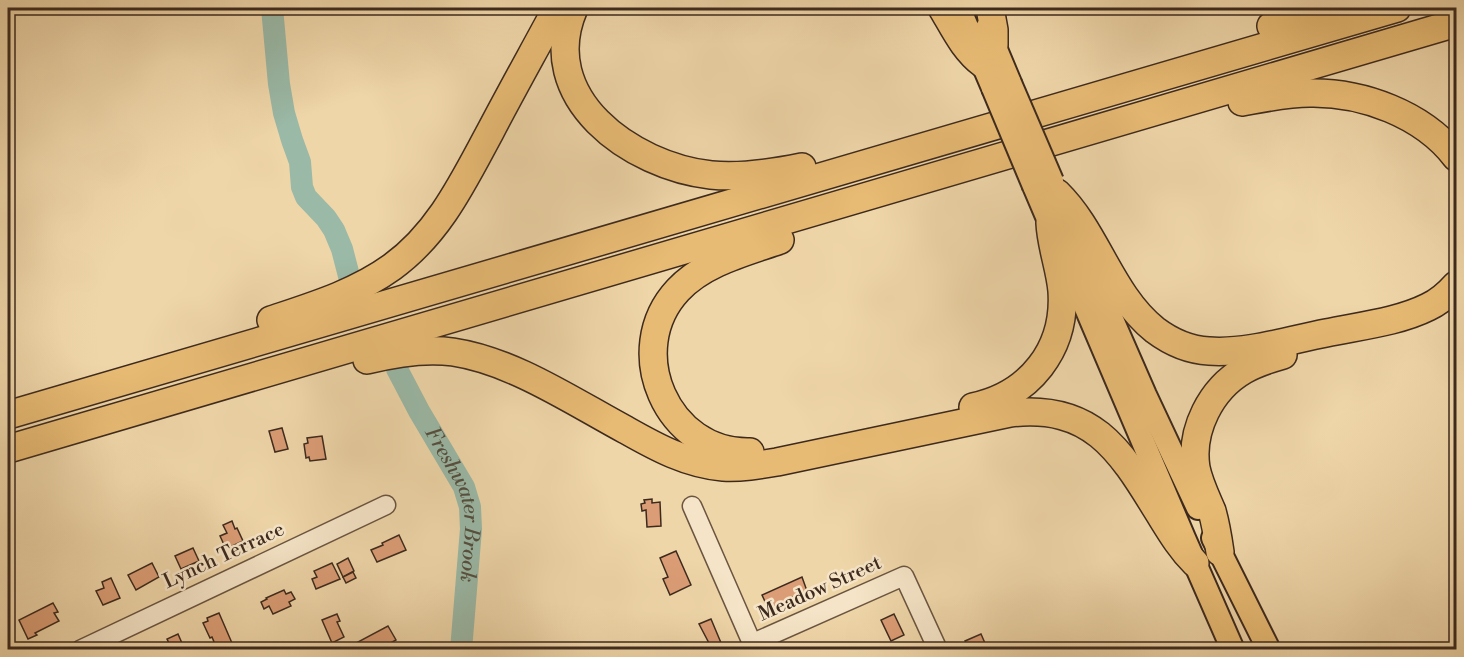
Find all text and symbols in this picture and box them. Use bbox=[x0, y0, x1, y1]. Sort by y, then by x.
water label: Freshwater Brook bbox=[418, 422, 484, 583]
street label: Lynch Terrace bbox=[160, 517, 288, 595]
street label: Meadow Street bbox=[754, 551, 886, 627]

